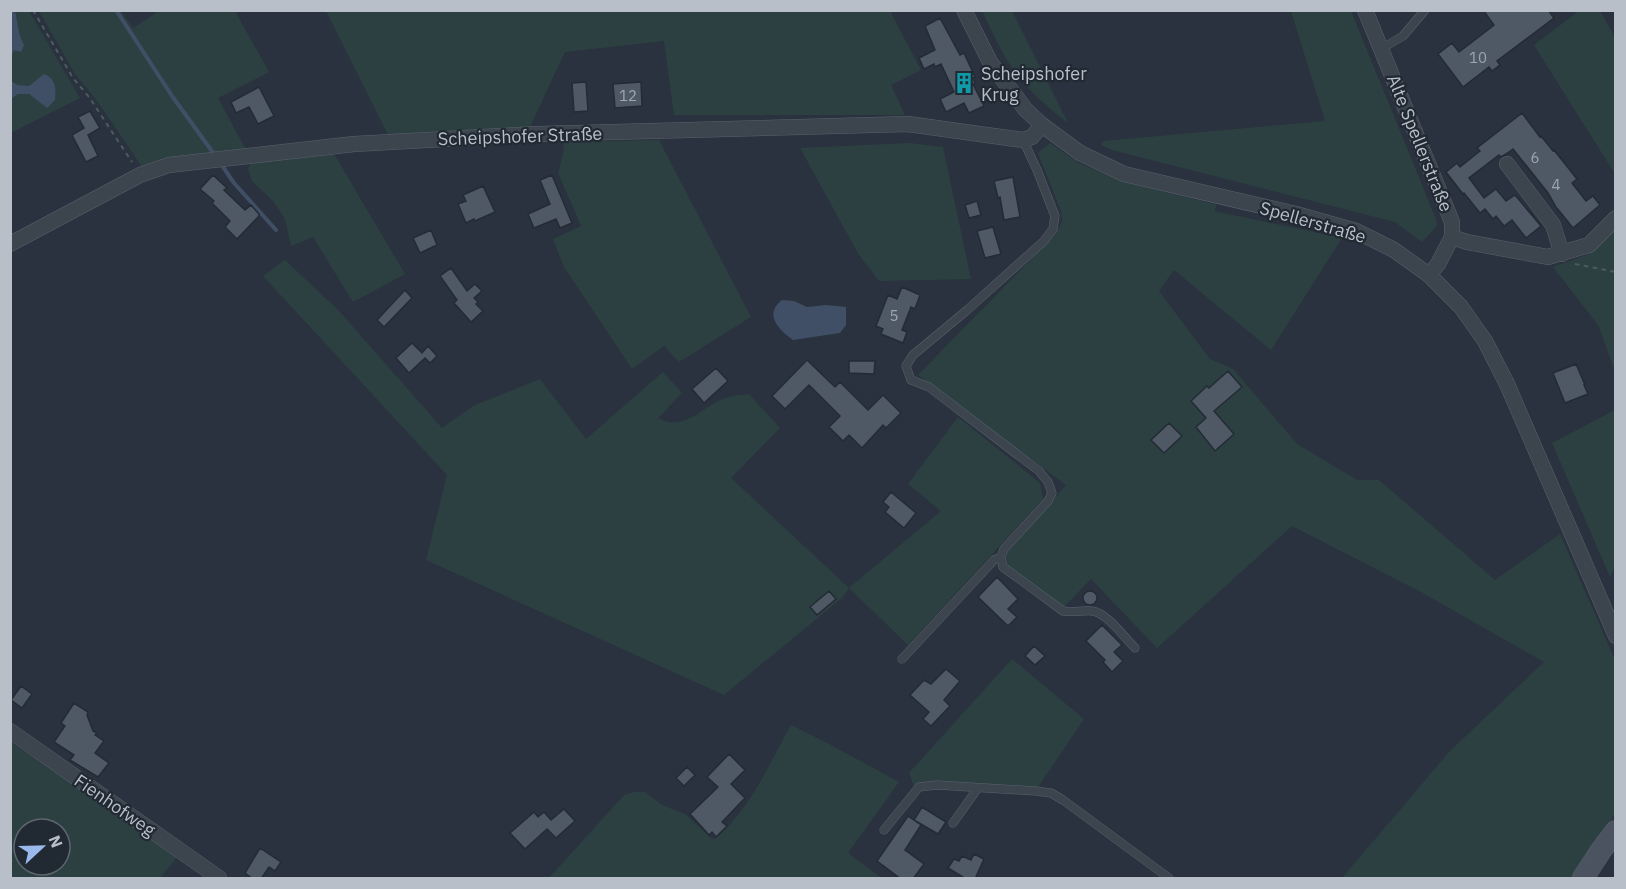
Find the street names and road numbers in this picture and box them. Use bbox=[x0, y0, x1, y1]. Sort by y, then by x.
street label: Alte Spellerstraße bbox=[1382, 71, 1458, 215]
street label: Scheipshofer Straße bbox=[437, 122, 603, 150]
street label: Spellerstraße bbox=[1257, 196, 1369, 248]
street label: Fienhofweg bbox=[70, 769, 160, 842]

